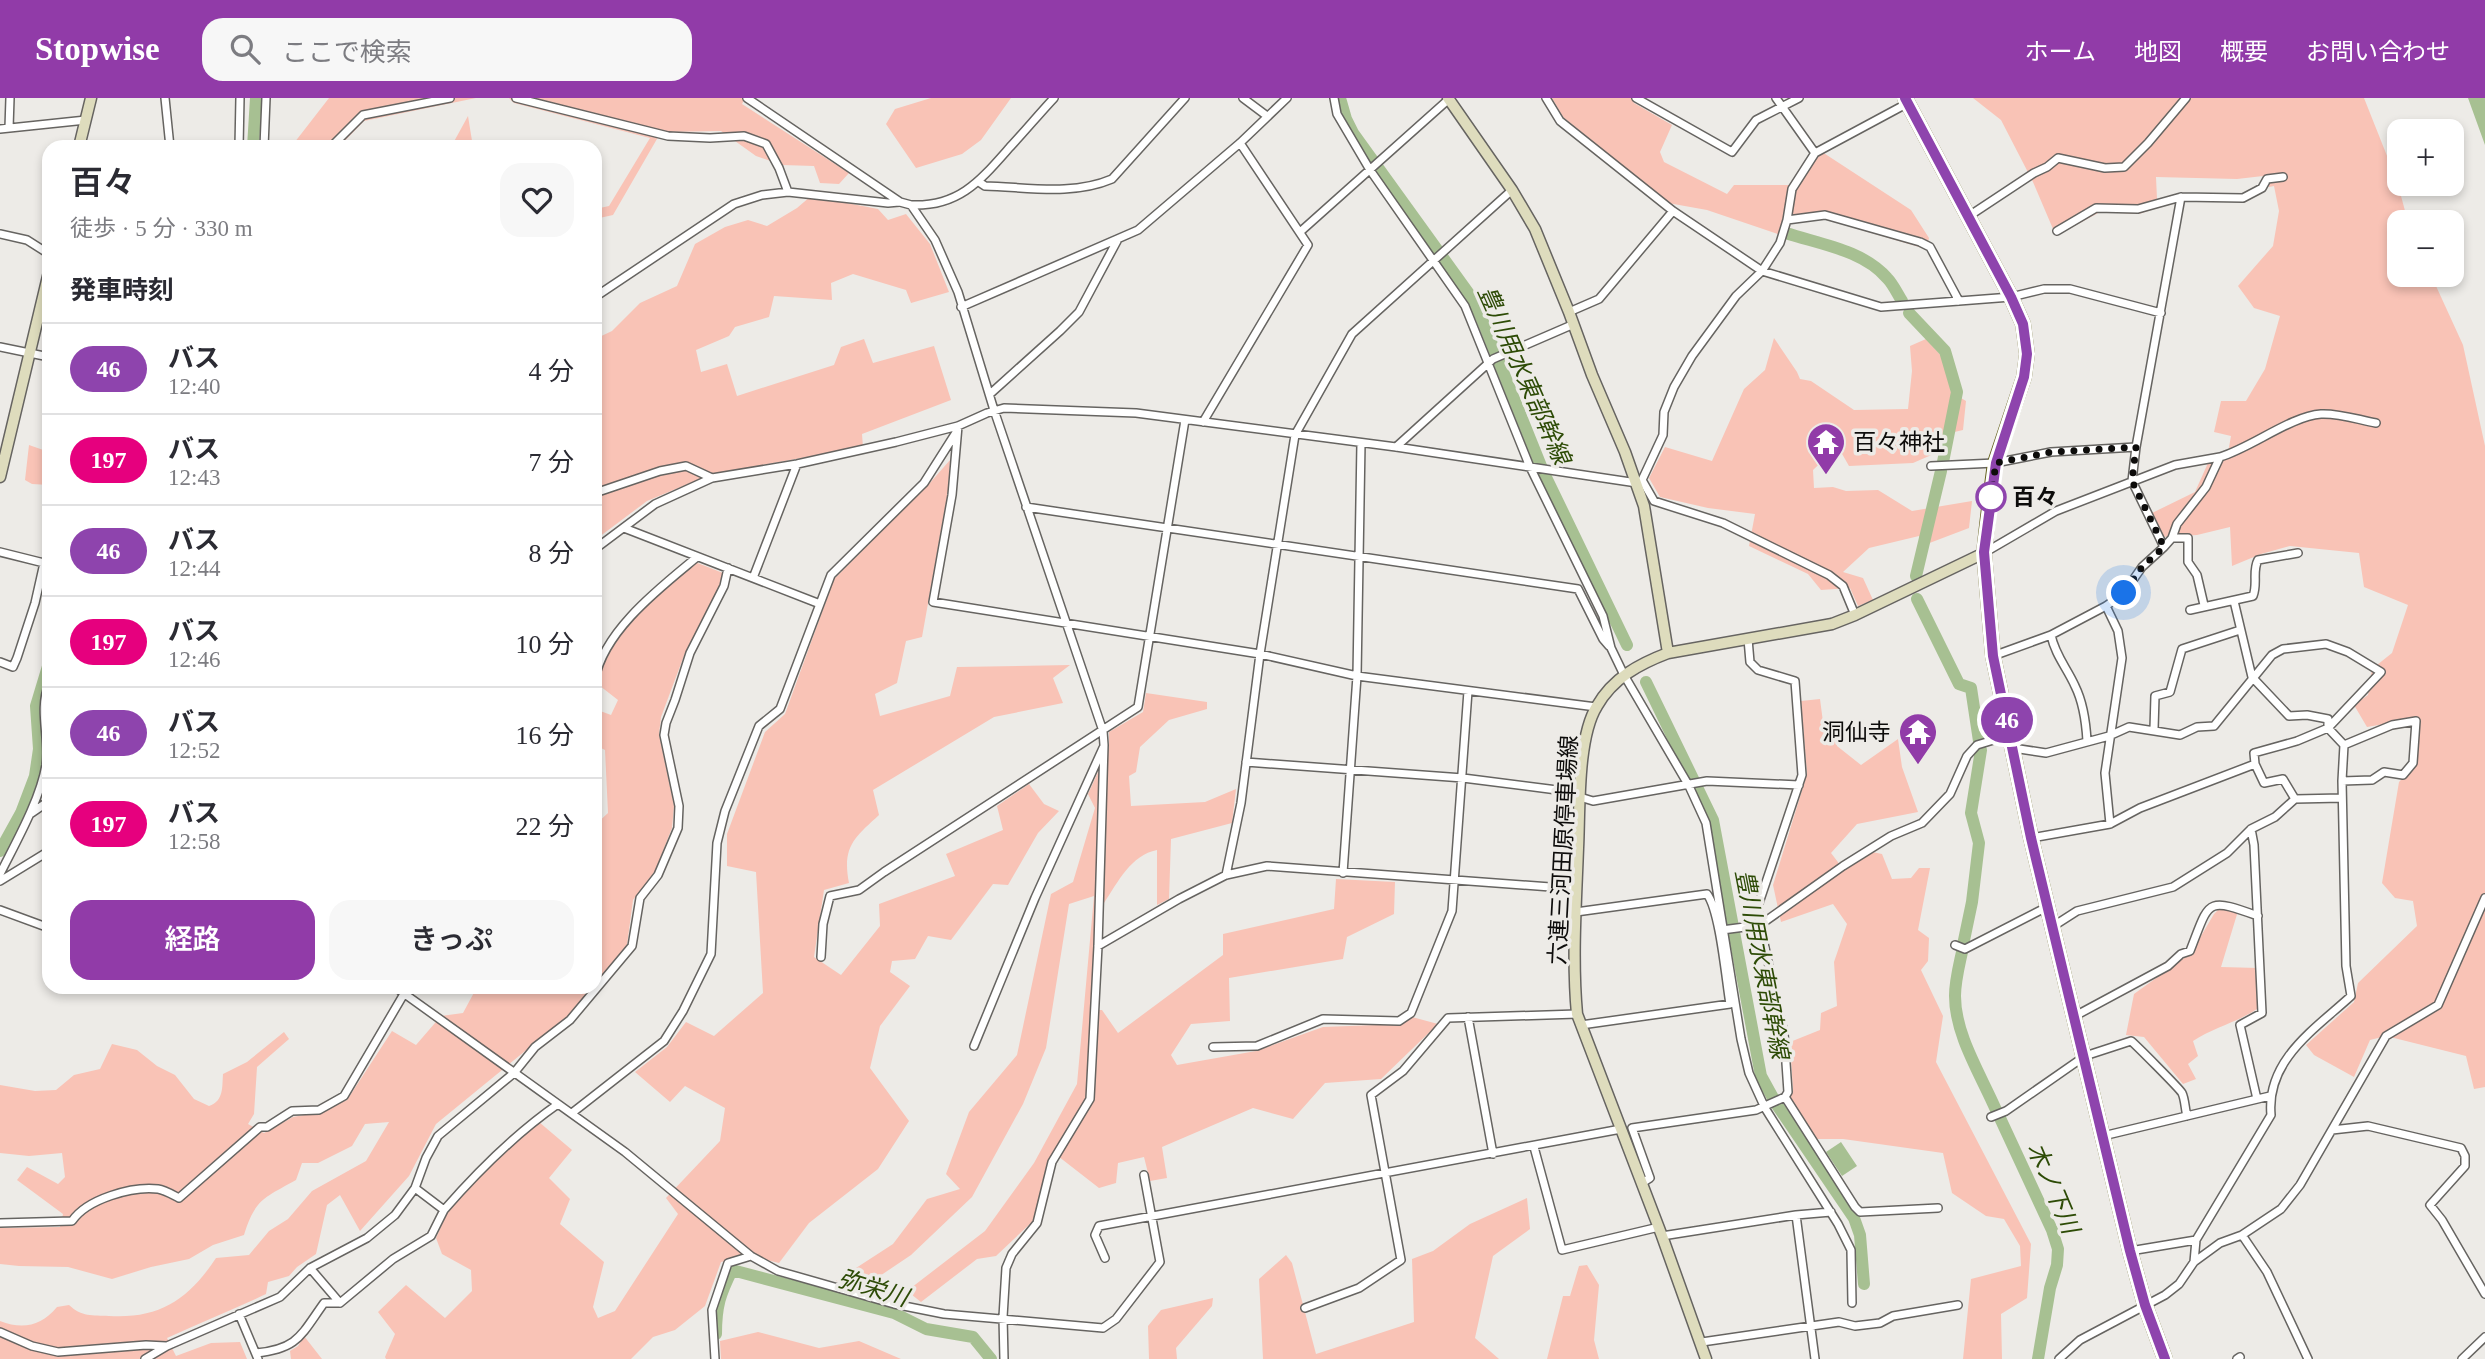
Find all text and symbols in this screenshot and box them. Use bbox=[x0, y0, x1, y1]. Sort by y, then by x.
search box bbox=[202, 18, 692, 81]
icon: search bbox=[226, 30, 264, 68]
text: Stopwise bbox=[35, 31, 160, 67]
text: ここで検索 bbox=[282, 38, 412, 67]
text: ホーム bbox=[2025, 39, 2096, 65]
text: 地図 bbox=[2134, 39, 2182, 65]
text: 概要 bbox=[2220, 39, 2268, 65]
text: お問い合わせ bbox=[2306, 39, 2450, 65]
map controls bbox=[2387, 119, 2464, 287]
button: + bbox=[2387, 119, 2464, 196]
button: heart bbox=[500, 163, 574, 237]
text: 百々 bbox=[70, 165, 136, 201]
button: − bbox=[2387, 210, 2464, 287]
text: 徒歩 · 5 分 · 330 m bbox=[70, 216, 253, 241]
text: 発車時刻 bbox=[70, 276, 174, 305]
water label: 豊川用水東部幹線 bbox=[1473, 282, 1576, 471]
text: バス bbox=[168, 344, 220, 373]
text: 46 bbox=[97, 356, 121, 382]
text: 4 分 bbox=[528, 357, 574, 386]
text: 12:40 bbox=[168, 374, 220, 399]
temple icon: 百々神社 bbox=[1805, 421, 1847, 476]
place label: 百々神社 bbox=[1853, 430, 1945, 455]
text: バス bbox=[168, 435, 220, 464]
text: 197 bbox=[91, 447, 127, 473]
text: 7 分 bbox=[528, 448, 574, 477]
text: 12:43 bbox=[168, 465, 220, 490]
marker: 百々 bbox=[1976, 482, 2006, 512]
place label: 百々 bbox=[2012, 485, 2058, 510]
text: バス bbox=[168, 526, 220, 555]
text: 46 bbox=[97, 538, 121, 564]
text: 8 分 bbox=[528, 539, 574, 568]
text: 12:44 bbox=[168, 556, 220, 581]
your location bbox=[2106, 575, 2141, 610]
text: バス bbox=[168, 617, 220, 646]
text: 197 bbox=[91, 629, 127, 655]
text: 10 分 bbox=[515, 630, 574, 659]
text: 12:46 bbox=[168, 647, 220, 672]
line badge: 46 bbox=[1976, 697, 2038, 743]
text: 46 bbox=[1995, 707, 2019, 733]
text: バス bbox=[168, 708, 220, 737]
temple icon: 洞仙寺 bbox=[1897, 711, 1939, 766]
text: 46 bbox=[97, 720, 121, 746]
place label: 洞仙寺 bbox=[1822, 720, 1891, 745]
text: 16 分 bbox=[515, 721, 574, 750]
street label: 六連三河田原停車場線 bbox=[1545, 735, 1582, 966]
text: 12:52 bbox=[168, 738, 220, 763]
text: バス bbox=[168, 799, 220, 828]
text: 197 bbox=[91, 811, 127, 837]
text: 22 分 bbox=[515, 812, 574, 841]
text: 12:58 bbox=[168, 829, 220, 854]
water label: 豊川用水東部幹線 bbox=[1731, 867, 1794, 1064]
button: 経路 bbox=[70, 900, 315, 980]
button: きっぷ bbox=[329, 900, 574, 980]
water label: 木ノ下川 bbox=[2022, 1139, 2085, 1240]
water label: 弥栄川 bbox=[835, 1265, 914, 1312]

